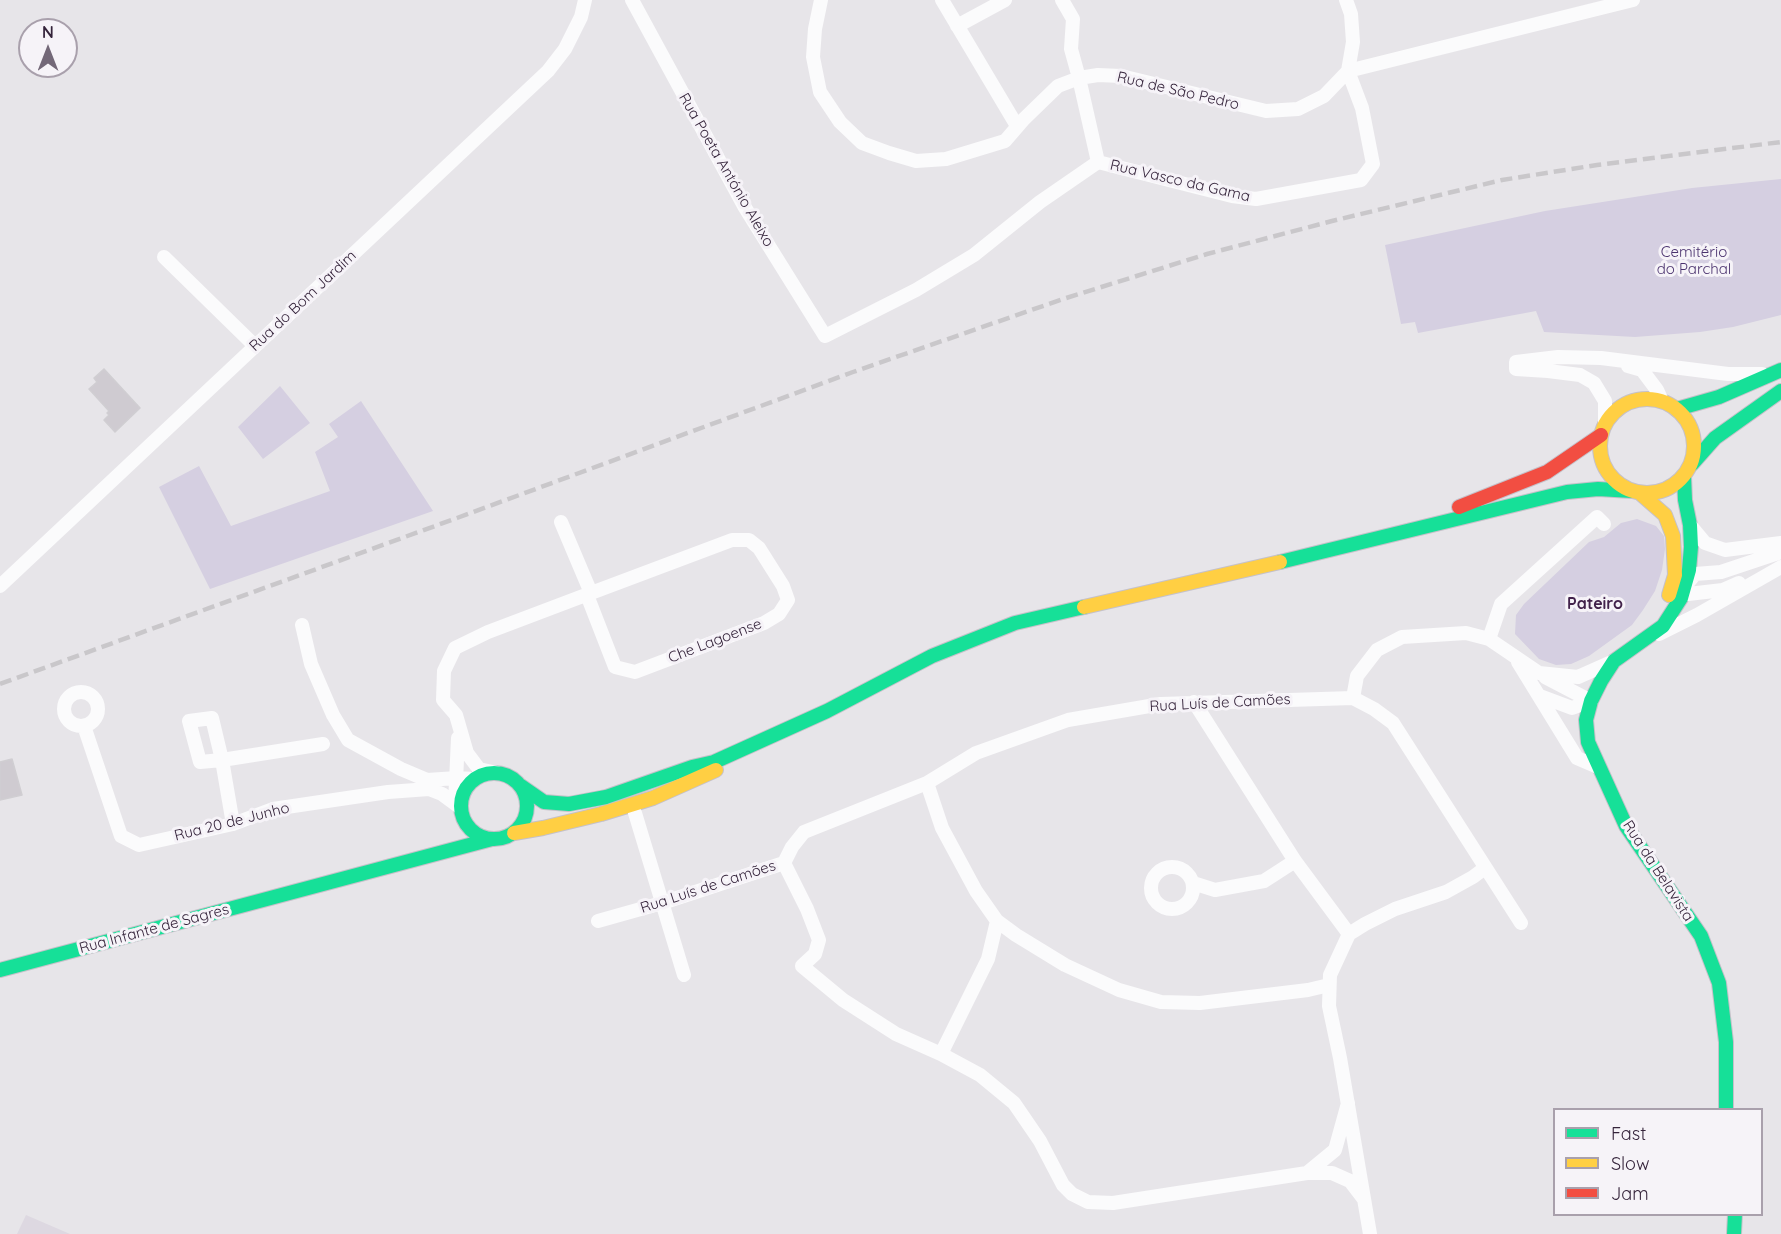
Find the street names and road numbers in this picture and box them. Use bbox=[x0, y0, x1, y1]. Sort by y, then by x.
street label: Rua de São Pedro bbox=[1115, 68, 1241, 114]
street label: Rua Poeta António Aleixo bbox=[675, 90, 777, 250]
street label: Rua Vasco da Gama bbox=[1108, 156, 1252, 206]
street label: Rua do Bom Jardim bbox=[246, 247, 360, 355]
street label: Che Lagoense bbox=[666, 615, 764, 667]
street label: Rua Luís de Camões bbox=[1149, 690, 1291, 716]
street label: Rua 20 de Junho bbox=[173, 799, 291, 845]
street label: Rua da Belavista bbox=[1619, 817, 1697, 925]
street label: Rua Luís de Camões bbox=[638, 857, 778, 917]
street label: Rua Infante de Sagres bbox=[77, 900, 231, 958]

